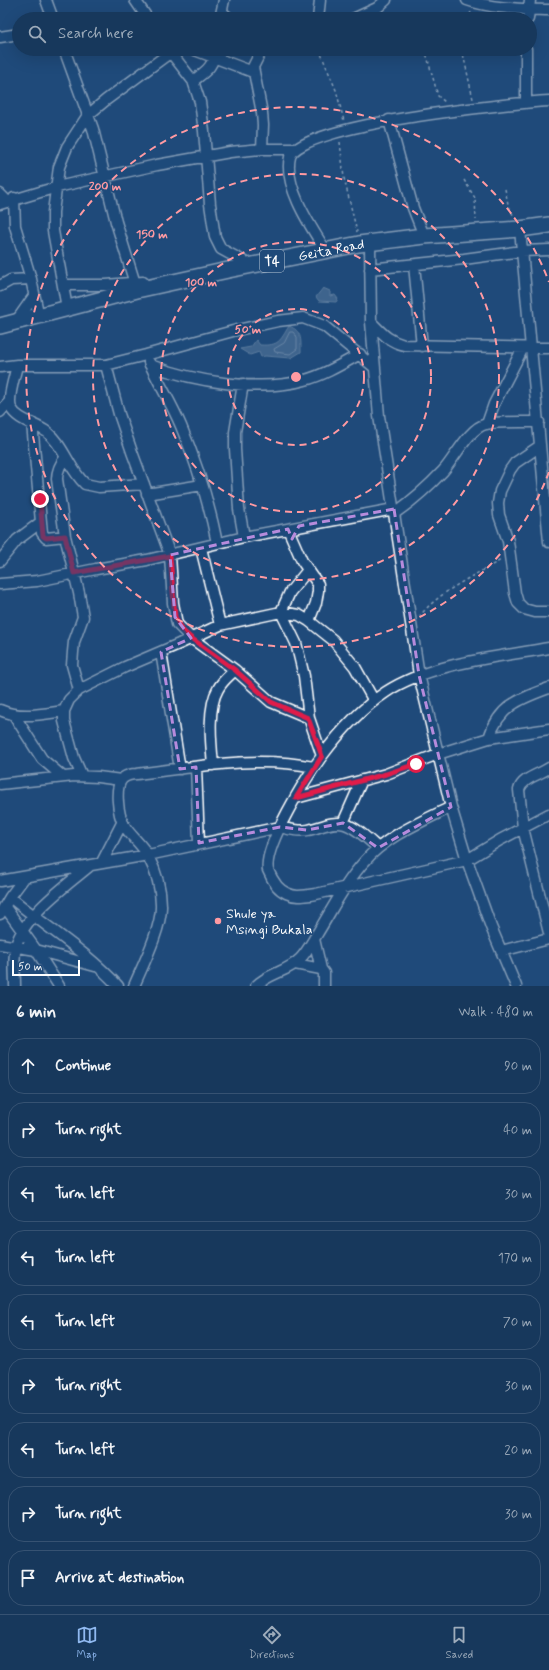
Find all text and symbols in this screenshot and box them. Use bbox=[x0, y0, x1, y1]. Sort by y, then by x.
search box bbox=[12, 12, 537, 56]
icon: search bbox=[26, 23, 48, 45]
text: Search here bbox=[58, 24, 134, 44]
text: 200 m bbox=[89, 179, 122, 195]
text: 150 m bbox=[136, 227, 168, 243]
street label: Geita Road bbox=[297, 235, 365, 266]
road number: T4 bbox=[260, 250, 284, 272]
text: 100 m bbox=[185, 275, 218, 291]
text: 50 m bbox=[235, 322, 262, 338]
centre of rings bbox=[289, 370, 303, 384]
route end bbox=[31, 490, 49, 508]
route start bbox=[407, 755, 425, 773]
place label: Shule ya Msingi Bukala bbox=[226, 905, 313, 939]
marker: Shule ya Msingi Bukala bbox=[213, 916, 223, 926]
scale bar bbox=[12, 958, 80, 977]
text: 50 m bbox=[18, 960, 43, 974]
text: 6 min bbox=[16, 1001, 56, 1023]
text: Walk · 480 m bbox=[459, 1004, 533, 1021]
icon: ahead bbox=[17, 1055, 39, 1077]
text: Continue bbox=[55, 1056, 111, 1076]
text: 90 m bbox=[504, 1058, 532, 1075]
icon: right bbox=[17, 1119, 39, 1141]
text: Turn right bbox=[55, 1120, 122, 1140]
text: 40 m bbox=[503, 1122, 532, 1139]
icon: left bbox=[17, 1183, 39, 1205]
text: Turn left bbox=[55, 1184, 115, 1204]
text: 30 m bbox=[505, 1186, 532, 1203]
icon: left bbox=[17, 1247, 39, 1269]
text: Turn left bbox=[55, 1248, 115, 1268]
text: 170 m bbox=[498, 1250, 532, 1267]
icon: left bbox=[17, 1311, 39, 1333]
text: Turn left bbox=[55, 1312, 115, 1332]
text: 70 m bbox=[503, 1314, 532, 1331]
icon: right bbox=[17, 1375, 39, 1397]
text: Turn right bbox=[55, 1376, 122, 1396]
text: 30 m bbox=[505, 1378, 532, 1395]
icon: left bbox=[17, 1439, 39, 1461]
text: Turn left bbox=[55, 1440, 115, 1460]
text: 20 m bbox=[504, 1442, 532, 1459]
icon: right bbox=[17, 1503, 39, 1525]
text: Turn right bbox=[55, 1504, 122, 1524]
text: 30 m bbox=[505, 1506, 532, 1523]
icon: arrive bbox=[17, 1567, 39, 1589]
text: Arrive at destination bbox=[55, 1568, 184, 1588]
tab: Map bbox=[76, 1624, 98, 1662]
tab: Directions bbox=[249, 1624, 294, 1662]
tab: Saved bbox=[446, 1624, 473, 1662]

